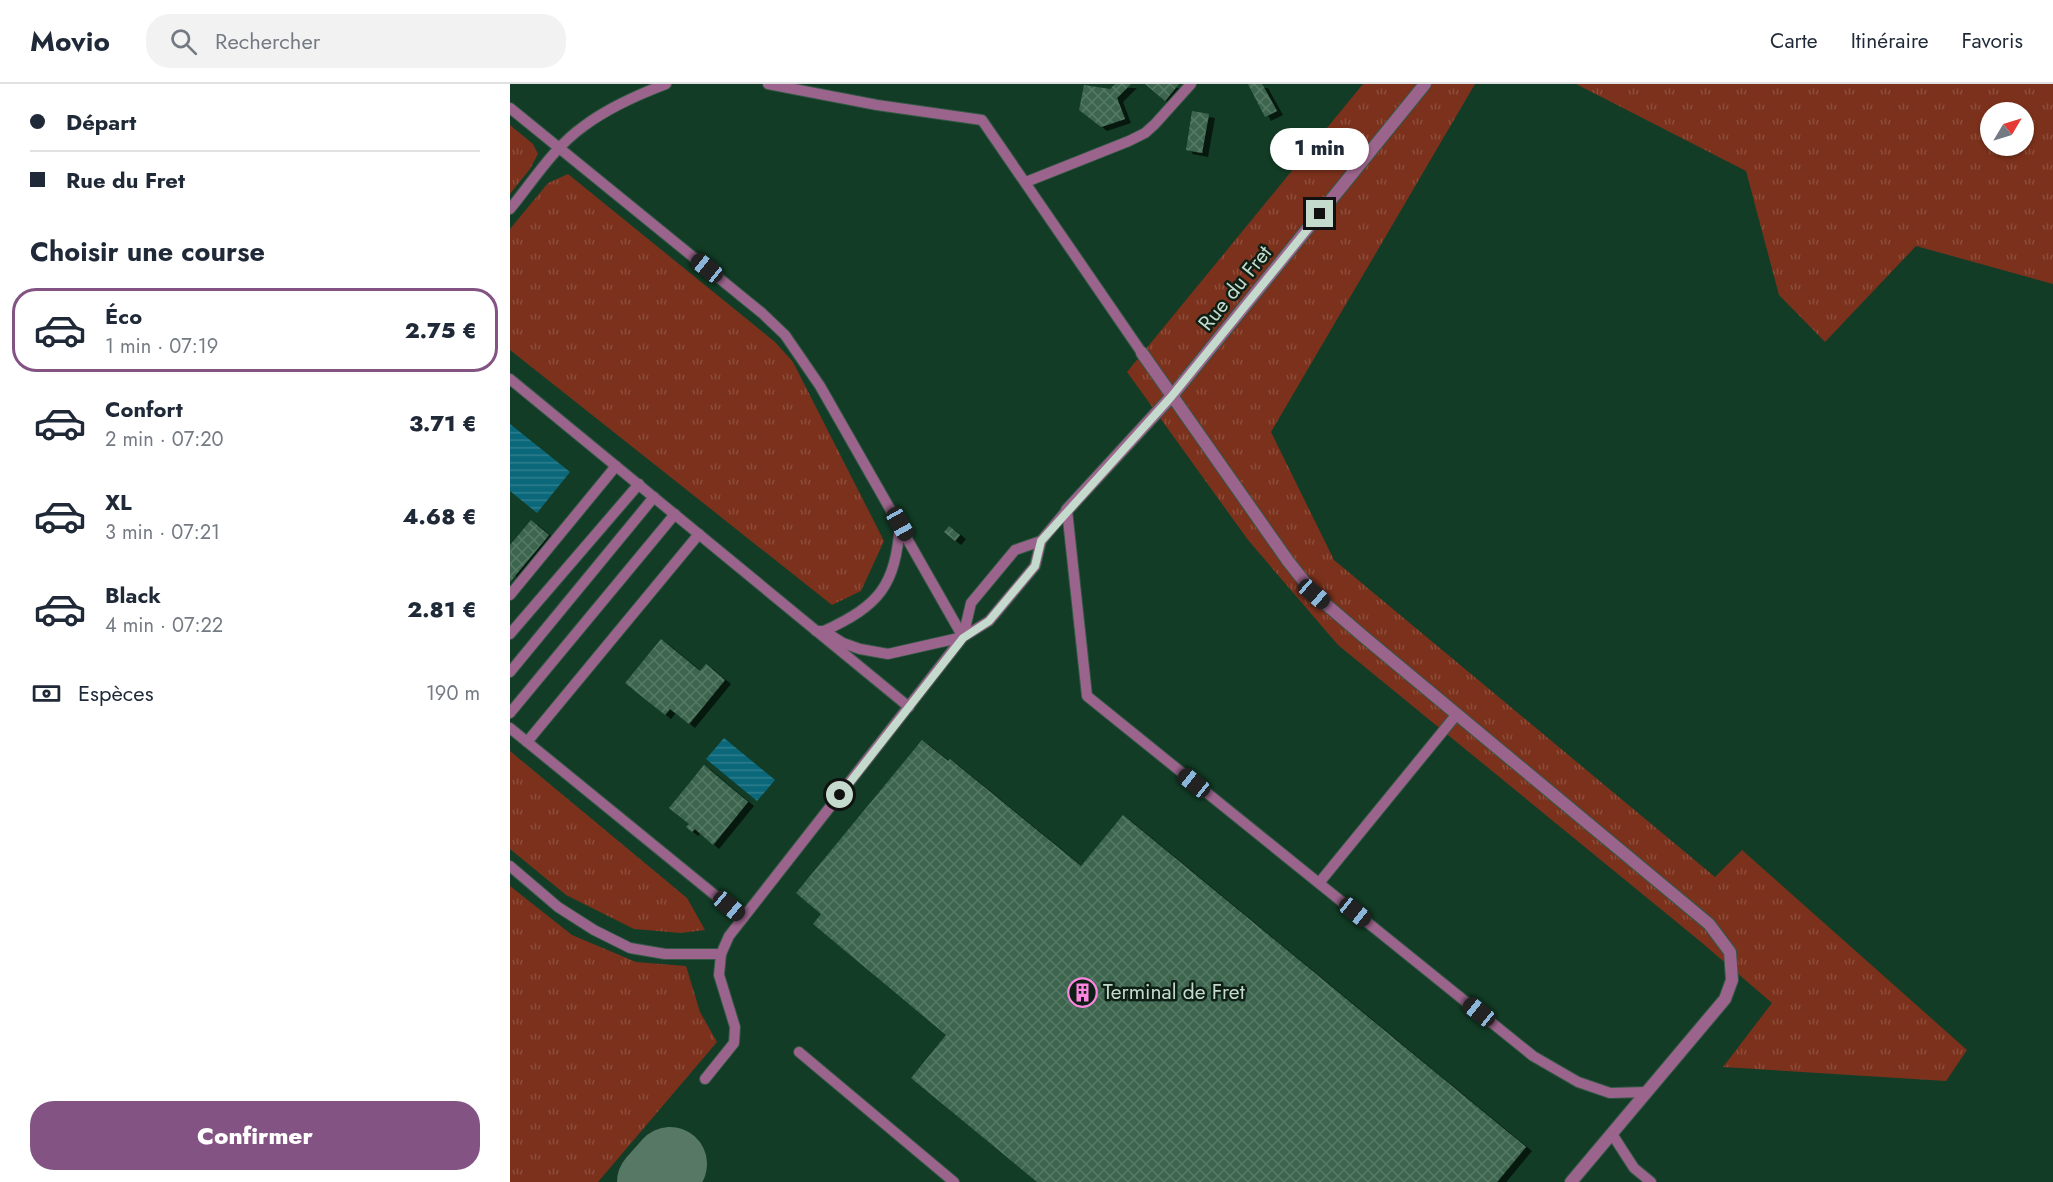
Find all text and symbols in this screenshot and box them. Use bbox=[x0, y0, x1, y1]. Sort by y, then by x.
search box bbox=[146, 14, 566, 68]
text: Movio bbox=[30, 21, 110, 62]
icon: search bbox=[167, 25, 200, 58]
text: Rechercher bbox=[215, 25, 320, 57]
text: Carte bbox=[1770, 26, 1818, 56]
text: Itinéraire bbox=[1851, 26, 1929, 56]
text: Favoris bbox=[1962, 26, 2023, 56]
north arrow bbox=[1980, 102, 2034, 156]
map controls bbox=[1980, 102, 2034, 156]
text: Départ bbox=[66, 106, 136, 138]
callout: 1 min bbox=[1270, 127, 1370, 169]
text: 1 min bbox=[1294, 134, 1345, 163]
text: Rue du Fret bbox=[66, 164, 185, 196]
route end bbox=[1306, 200, 1333, 227]
text: Choisir une course bbox=[30, 232, 265, 271]
street label: Rue du Fret bbox=[1191, 239, 1279, 337]
car bbox=[687, 250, 727, 286]
text: Éco bbox=[105, 300, 142, 332]
icon: car bbox=[33, 303, 87, 357]
text: 2.75 € bbox=[405, 314, 477, 346]
text: 1 min · 07:19 bbox=[105, 332, 218, 361]
text: Confort bbox=[105, 393, 183, 425]
icon: car bbox=[33, 396, 87, 450]
text: 3.71 € bbox=[409, 407, 477, 439]
text: 2 min · 07:20 bbox=[105, 425, 224, 454]
text: XL bbox=[105, 486, 132, 518]
icon: car bbox=[33, 489, 87, 543]
text: 4.68 € bbox=[403, 500, 477, 532]
car bbox=[883, 504, 917, 544]
text: 3 min · 07:21 bbox=[105, 518, 220, 547]
car bbox=[1295, 575, 1333, 613]
text: Black bbox=[105, 579, 161, 611]
icon: car bbox=[33, 582, 87, 636]
text: 2.81 € bbox=[407, 593, 477, 625]
text: 4 min · 07:22 bbox=[105, 611, 223, 640]
icon: cash bbox=[30, 677, 63, 710]
text: Espèces bbox=[78, 677, 154, 709]
text: 190 m bbox=[426, 679, 480, 708]
car bbox=[1174, 765, 1214, 801]
route start bbox=[826, 781, 853, 808]
car bbox=[709, 888, 749, 924]
car bbox=[1335, 894, 1375, 930]
building icon: Terminal de Fret bbox=[1066, 976, 1098, 1008]
place label: Terminal de Fret bbox=[1103, 977, 1245, 1007]
car bbox=[1459, 994, 1499, 1030]
button: Confirmer bbox=[30, 1101, 480, 1170]

